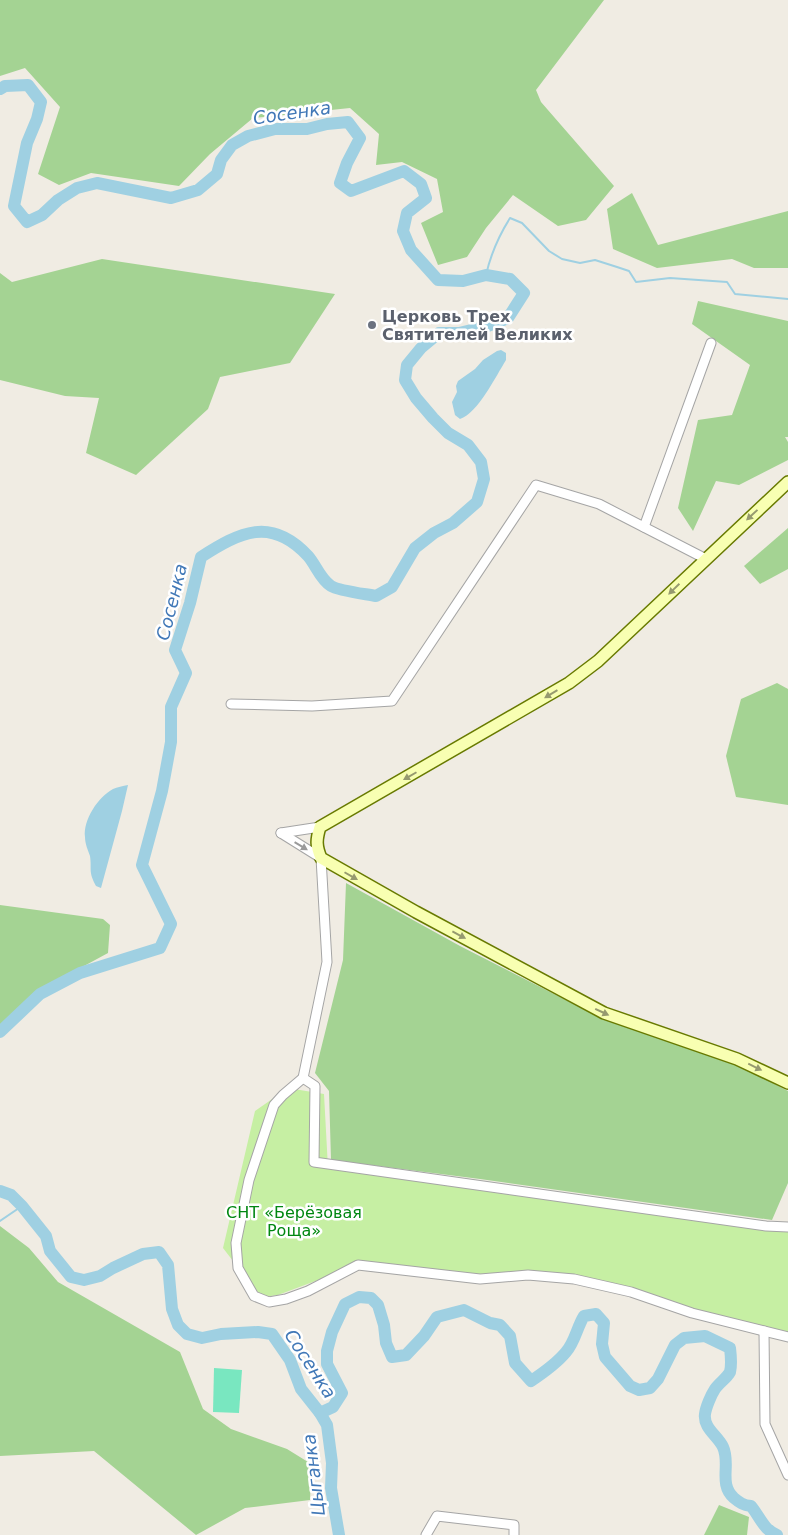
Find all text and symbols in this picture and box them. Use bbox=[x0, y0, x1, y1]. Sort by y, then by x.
water label: Сосенка bbox=[252, 97, 332, 128]
place label: Церковь Трех Святителей Великих bbox=[382, 307, 573, 344]
marker: Церковь Трех Святителей Великих bbox=[366, 319, 378, 331]
one-way arrow bbox=[747, 509, 759, 521]
water label: Сосенка bbox=[152, 561, 191, 642]
one-way arrow bbox=[668, 583, 680, 595]
one-way arrow bbox=[544, 690, 557, 699]
one-way arrow bbox=[403, 772, 418, 780]
one-way arrow bbox=[294, 841, 308, 850]
one-way arrow bbox=[345, 871, 358, 880]
one-way arrow bbox=[452, 931, 466, 940]
one-way arrow bbox=[595, 1008, 609, 1016]
one-way arrow bbox=[748, 1063, 762, 1071]
park label: СНТ «Берёзовая Роща» bbox=[226, 1203, 362, 1240]
water label: Сосенка bbox=[280, 1325, 341, 1402]
water label: Цыганка bbox=[298, 1433, 329, 1517]

